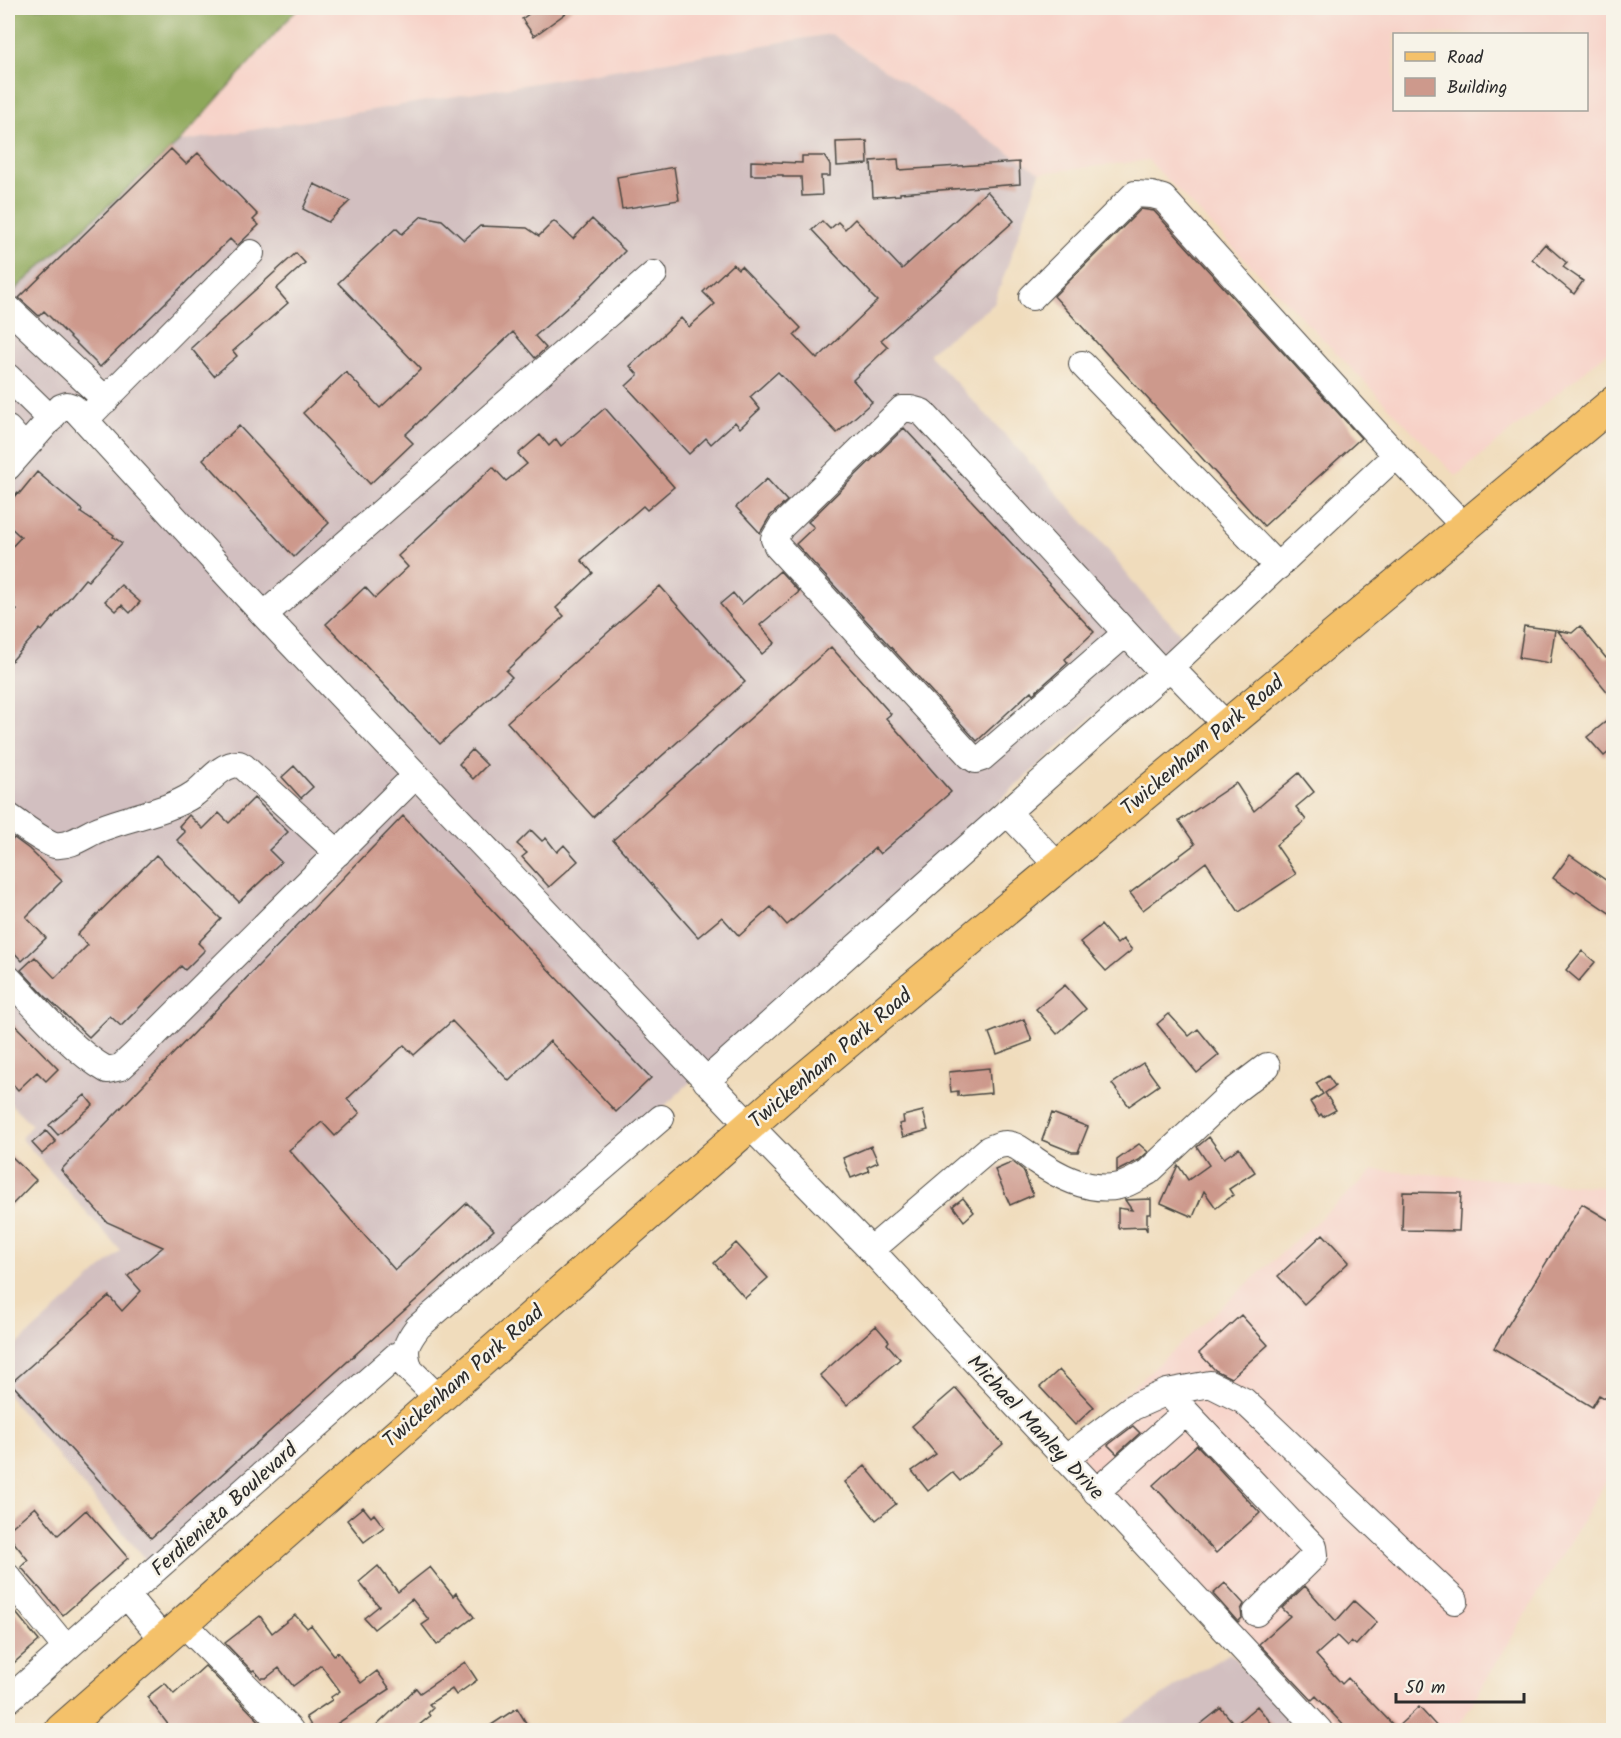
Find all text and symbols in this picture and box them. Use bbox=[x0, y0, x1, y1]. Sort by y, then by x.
legend bbox=[1393, 33, 1588, 111]
text: Road bbox=[1447, 44, 1484, 73]
text: Building bbox=[1447, 74, 1507, 103]
street label: Twickenham Park Road bbox=[1114, 667, 1292, 825]
street label: Twickenham Park Road bbox=[742, 980, 920, 1138]
street label: Twickenham Park Road bbox=[376, 1297, 553, 1457]
street label: Michael Manley Drive bbox=[958, 1348, 1112, 1509]
street label: Ferdienieta Boulevard bbox=[144, 1435, 306, 1585]
scale bar bbox=[1396, 1666, 1524, 1704]
text: 50 m bbox=[1405, 1674, 1445, 1703]

